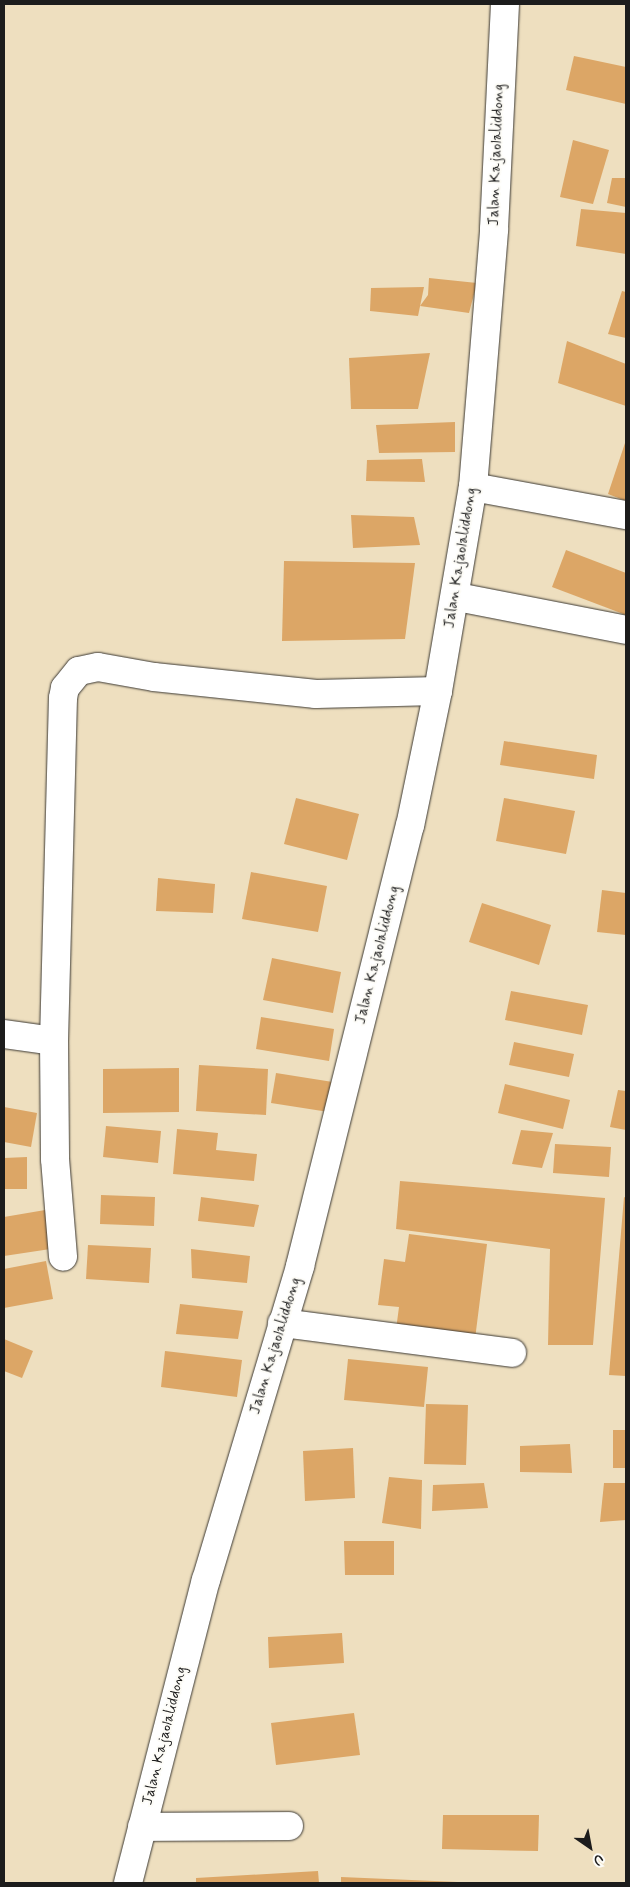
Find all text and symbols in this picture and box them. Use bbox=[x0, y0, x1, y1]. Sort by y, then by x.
street label: Jalan Kajaolaliddong bbox=[486, 85, 508, 225]
street label: Jalan Kajaolaliddong bbox=[441, 488, 481, 628]
street label: Jalan Kajaolaliddong bbox=[352, 885, 404, 1025]
street label: Jalan Kajaolaliddong bbox=[247, 1277, 305, 1415]
street label: Jalan Kajaolaliddong bbox=[139, 1666, 191, 1806]
north arrow bbox=[565, 1822, 615, 1872]
text: U bbox=[589, 1850, 607, 1870]

